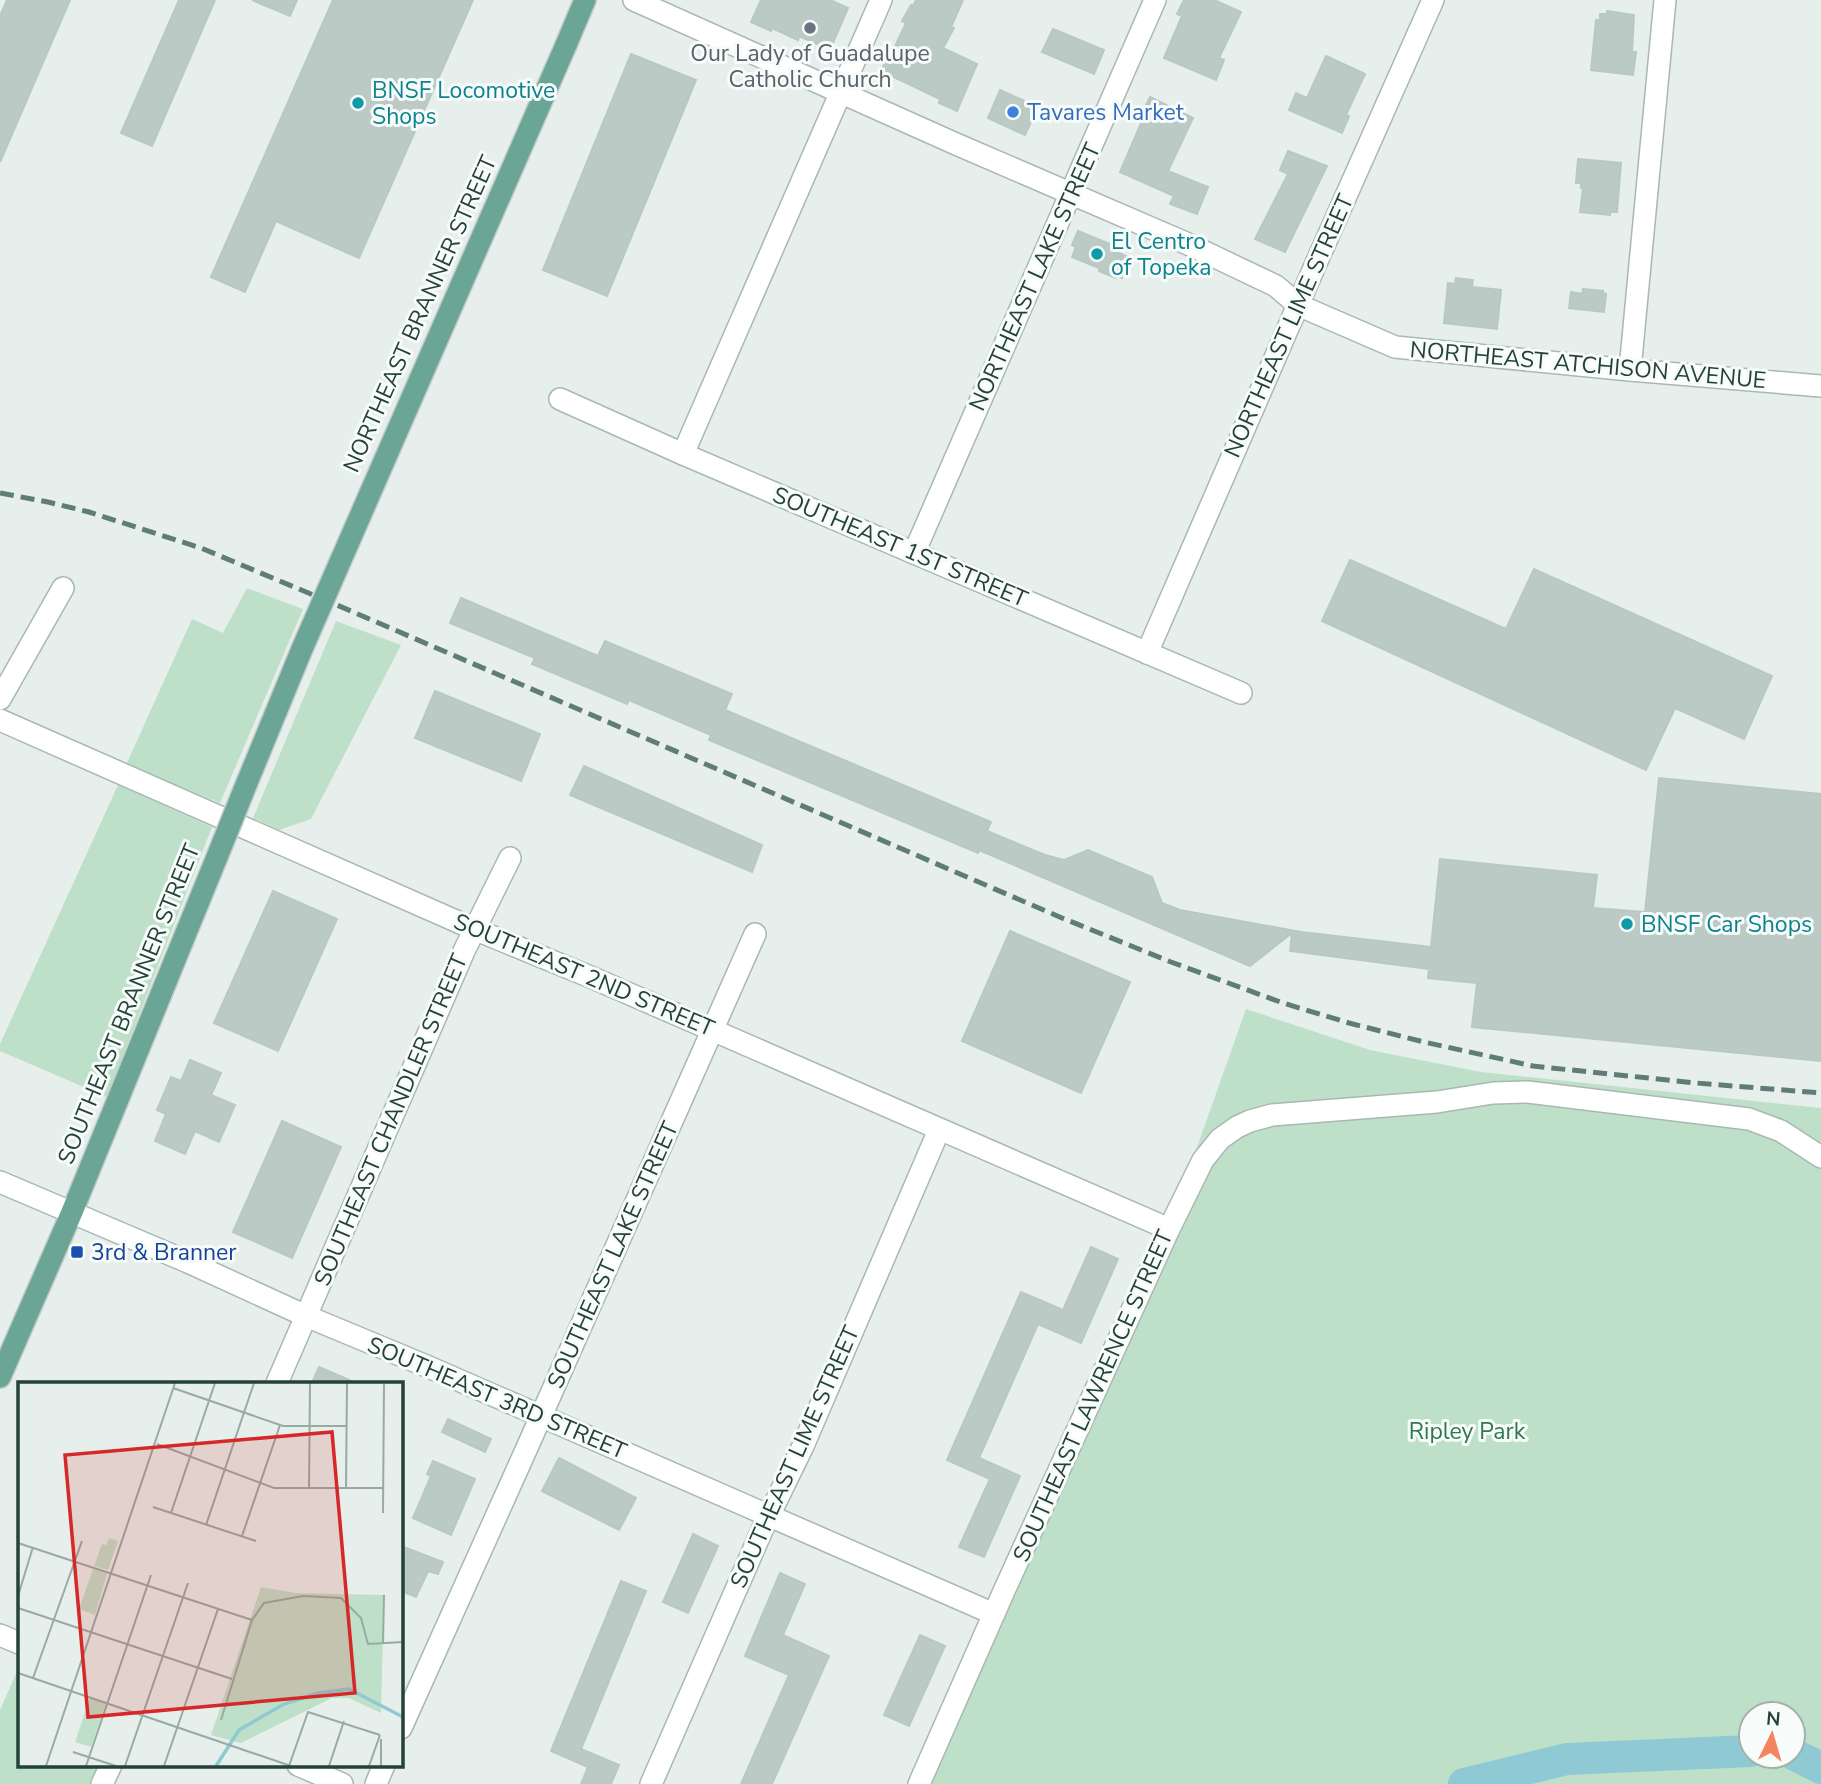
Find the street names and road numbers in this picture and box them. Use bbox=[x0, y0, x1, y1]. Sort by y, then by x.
street label: NORTHEAST LAKE STREET bbox=[962, 138, 1108, 416]
street label: NORTHEAST BRANNER STREET bbox=[336, 151, 504, 477]
street label: NORTHEAST LIME STREET bbox=[1217, 189, 1361, 462]
street label: NORTHEAST ATCHISON AVENUE bbox=[1409, 334, 1767, 396]
street label: SOUTHEAST 1ST STREET bbox=[768, 479, 1032, 615]
street label: SOUTHEAST BRANNER STREET bbox=[50, 839, 208, 1169]
street label: SOUTHEAST 2ND STREET bbox=[449, 906, 719, 1044]
street label: SOUTHEAST CHANDLER STREET bbox=[307, 949, 475, 1291]
street label: SOUTHEAST LAKE STREET bbox=[540, 1117, 686, 1393]
street label: SOUTHEAST LAWRENCE STREET bbox=[1006, 1225, 1180, 1567]
street label: SOUTHEAST LIME STREET bbox=[723, 1321, 867, 1593]
street label: SOUTHEAST 3RD STREET bbox=[363, 1329, 631, 1467]

